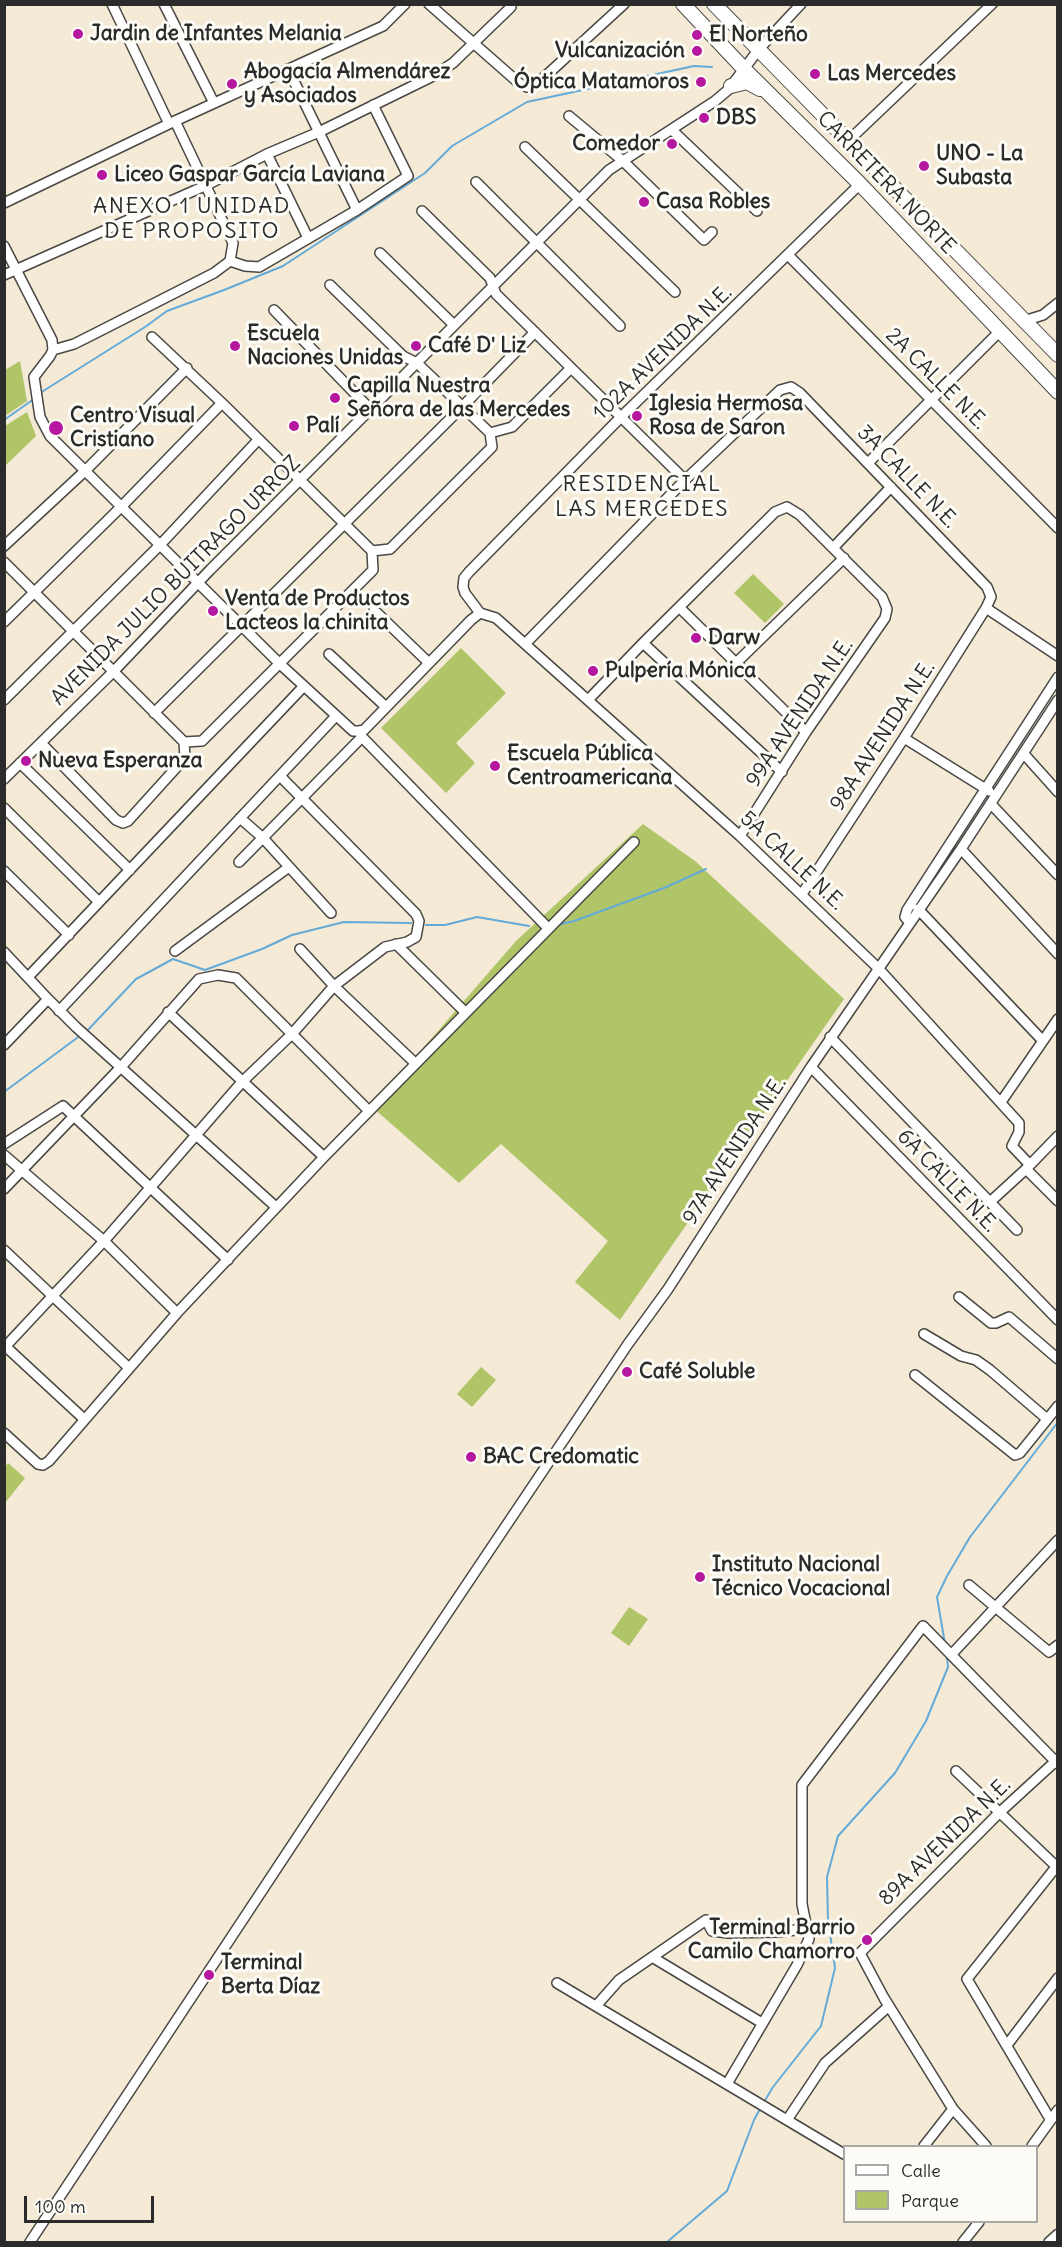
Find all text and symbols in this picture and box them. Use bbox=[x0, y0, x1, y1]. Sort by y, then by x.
place label: Jardin de Infantes Melania bbox=[90, 21, 342, 47]
place label: El Norteño bbox=[709, 22, 808, 48]
marker: Jardin de Infantes Melania bbox=[71, 27, 85, 41]
marker: El Norteño bbox=[690, 28, 704, 42]
place label: Vulcanización bbox=[555, 38, 685, 64]
marker: Vulcanización bbox=[690, 44, 704, 58]
place label: Abogacía Almendárez y Asociados bbox=[244, 59, 451, 109]
place label: Las Mercedes bbox=[827, 61, 956, 87]
marker: Las Mercedes bbox=[808, 67, 822, 81]
place label: Óptica Matamoros bbox=[514, 69, 689, 95]
marker: Óptica Matamoros bbox=[694, 75, 708, 89]
marker: Abogacía Almendárez y Asociados bbox=[225, 77, 239, 91]
place label: DBS bbox=[716, 105, 756, 131]
street label: CARRETERA NORTE bbox=[811, 106, 961, 260]
marker: DBS bbox=[697, 111, 711, 125]
place label: Comedor bbox=[572, 131, 660, 157]
marker: Comedor bbox=[665, 137, 679, 151]
place label: UNO - La Subasta bbox=[936, 141, 1023, 191]
marker: UNO - La Subasta bbox=[917, 159, 931, 173]
place label: Liceo Gaspar García Laviana bbox=[114, 162, 385, 188]
marker: Liceo Gaspar García Laviana bbox=[95, 168, 109, 182]
place label: Casa Robles bbox=[656, 189, 770, 215]
district label: ANEXO 1 UNIDAD DE PROPOSITO bbox=[93, 194, 291, 246]
marker: Casa Robles bbox=[637, 195, 651, 209]
street label: 102A AVENIDA N.E. bbox=[588, 280, 738, 426]
place label: Escuela Naciones Unidas bbox=[247, 321, 403, 371]
street label: 2A CALLE N.E. bbox=[880, 323, 992, 435]
place label: Café D' Liz bbox=[428, 333, 526, 359]
marker: Escuela Naciones Unidas bbox=[228, 339, 242, 353]
marker: Café D' Liz bbox=[409, 339, 423, 353]
place label: Capilla Nuestra Señora de las Mercedes bbox=[347, 373, 570, 423]
marker: Capilla Nuestra Señora de las Mercedes bbox=[328, 391, 342, 405]
place label: Iglesia Hermosa Rosa de Saron bbox=[649, 391, 803, 441]
place label: Centro Visual Cristiano bbox=[70, 403, 195, 453]
marker: Iglesia Hermosa Rosa de Saron bbox=[630, 409, 644, 423]
place label: Palí bbox=[306, 413, 340, 439]
marker: Centro Visual Cristiano bbox=[47, 419, 65, 437]
marker: Palí bbox=[287, 419, 301, 433]
street label: 3A CALLE N.E. bbox=[852, 420, 962, 534]
street label: AVENIDA JULIO BUITRAGO URROZ bbox=[46, 451, 306, 711]
district label: RESIDENCIAL LAS MERCEDES bbox=[555, 472, 729, 524]
place label: Venta de Productos Lacteos la chinita bbox=[225, 586, 410, 636]
marker: Venta de Productos Lacteos la chinita bbox=[206, 604, 220, 618]
place label: Darw bbox=[708, 625, 760, 651]
marker: Darw bbox=[689, 631, 703, 645]
street label: 99A AVENIDA N.E. bbox=[741, 634, 859, 792]
street label: 98A AVENIDA N.E. bbox=[825, 656, 941, 816]
place label: Pulpería Mónica bbox=[605, 658, 756, 684]
marker: Pulpería Mónica bbox=[586, 664, 600, 678]
place label: Escuela Pública Centroamericana bbox=[507, 741, 672, 791]
place label: Nueva Esperanza bbox=[38, 748, 202, 774]
marker: Nueva Esperanza bbox=[19, 754, 33, 768]
marker: Escuela Pública Centroamericana bbox=[488, 759, 502, 773]
street label: 5A CALLE N.E. bbox=[735, 806, 849, 916]
street label: 97A AVENIDA N.E. bbox=[678, 1072, 792, 1230]
street label: 6A CALLE N.E. bbox=[892, 1124, 1002, 1238]
place label: Café Soluble bbox=[639, 1359, 755, 1385]
marker: Café Soluble bbox=[620, 1365, 634, 1379]
place label: BAC Credomatic bbox=[483, 1444, 639, 1470]
marker: BAC Credomatic bbox=[464, 1450, 478, 1464]
place label: Instituto Nacional Técnico Vocacional bbox=[712, 1552, 890, 1602]
marker: Instituto Nacional Técnico Vocacional bbox=[693, 1570, 707, 1584]
street label: 89A AVENIDA N.E. bbox=[874, 1773, 1016, 1911]
place label: Terminal Barrio Camilo Chamorro bbox=[688, 1915, 855, 1965]
marker: Terminal Barrio Camilo Chamorro bbox=[860, 1933, 874, 1947]
place label: Terminal Berta Díaz bbox=[221, 1950, 320, 2000]
marker: Terminal Berta Díaz bbox=[202, 1968, 216, 1982]
legend bbox=[843, 2145, 1038, 2223]
text: Calle bbox=[901, 2159, 941, 2182]
scale bar bbox=[27, 2184, 158, 2222]
text: Parque bbox=[901, 2189, 959, 2212]
text: 100 m bbox=[35, 2195, 86, 2218]

